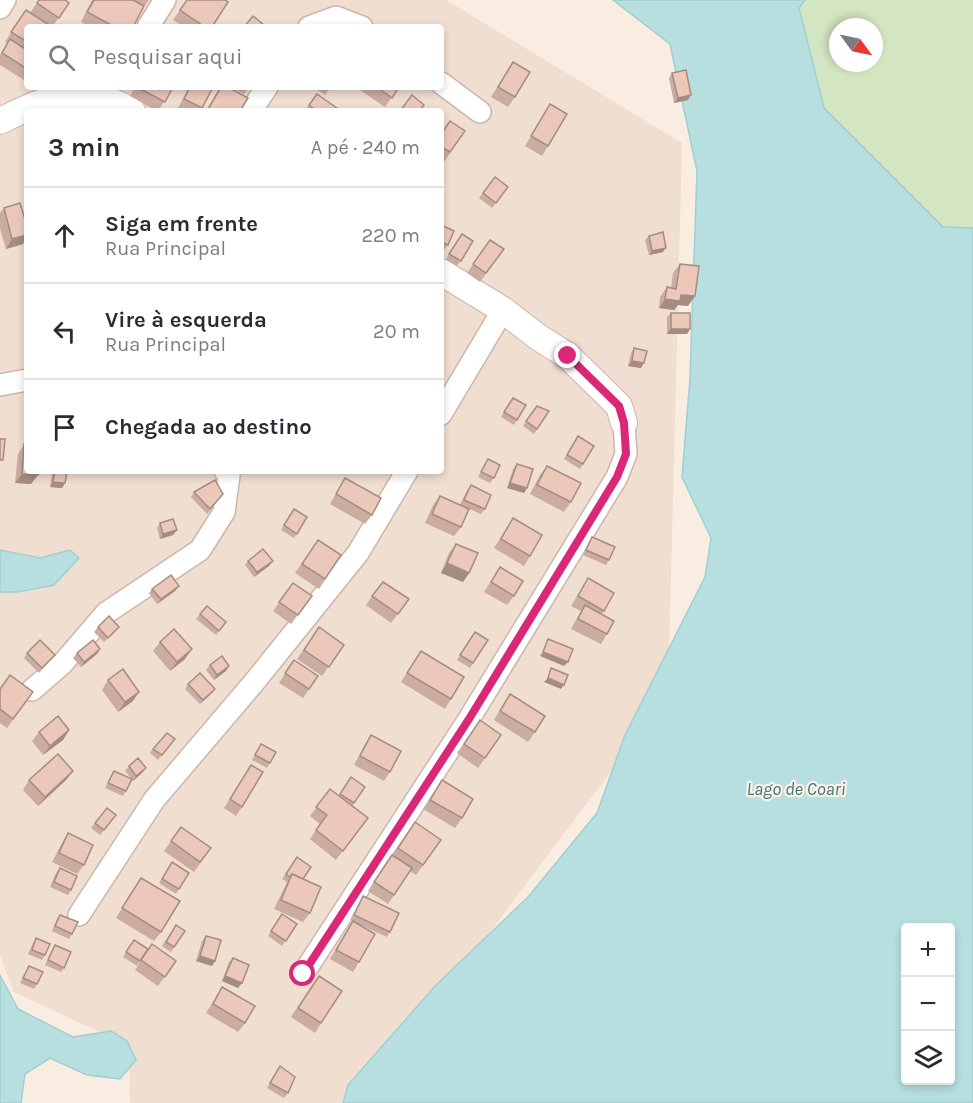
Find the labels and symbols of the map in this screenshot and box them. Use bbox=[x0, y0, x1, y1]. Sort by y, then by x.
north arrow bbox=[829, 18, 883, 72]
route end bbox=[554, 342, 580, 368]
water label: Lago de Coari bbox=[746, 778, 846, 800]
route start bbox=[289, 960, 315, 986]

